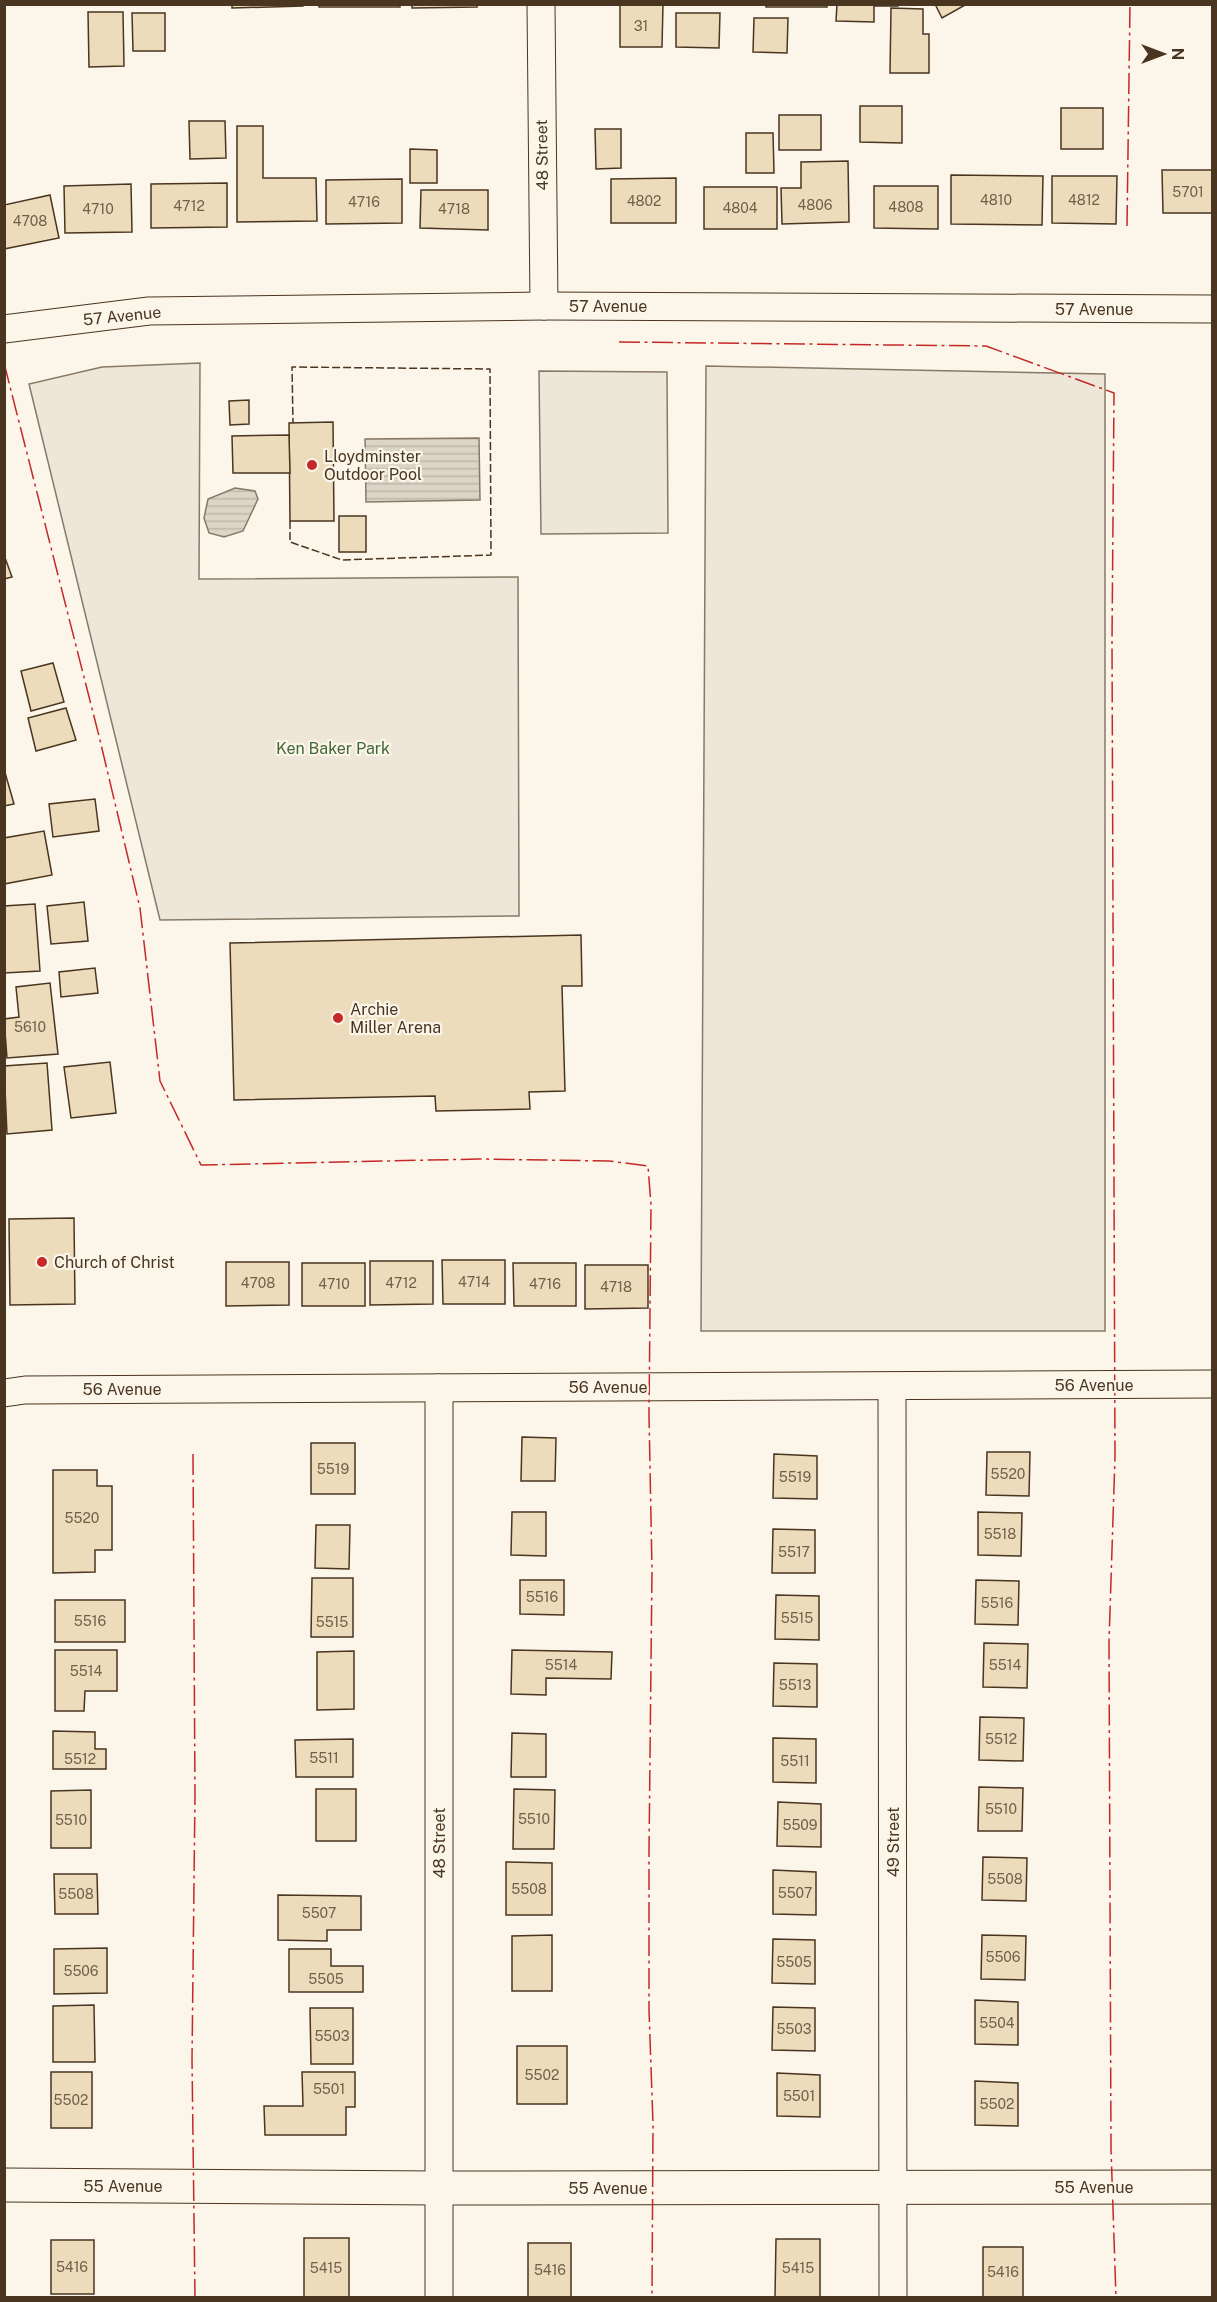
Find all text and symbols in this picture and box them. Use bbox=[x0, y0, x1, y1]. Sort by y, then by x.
house number: 31 bbox=[634, 18, 648, 34]
north arrow bbox=[1133, 24, 1193, 84]
text: N bbox=[1168, 48, 1187, 60]
street label: 48 Street bbox=[532, 119, 552, 191]
house number: 5701 bbox=[1172, 184, 1204, 200]
house number: 4810 bbox=[980, 192, 1012, 208]
house number: 4812 bbox=[1068, 192, 1100, 208]
house number: 4802 bbox=[627, 193, 661, 209]
house number: 4716 bbox=[348, 194, 380, 210]
house number: 4806 bbox=[798, 197, 833, 213]
house number: 4712 bbox=[173, 198, 205, 214]
house number: 4808 bbox=[888, 199, 924, 215]
house number: 4804 bbox=[722, 200, 758, 216]
house number: 4710 bbox=[82, 201, 114, 217]
house number: 4718 bbox=[438, 201, 470, 217]
house number: 4708 bbox=[13, 213, 47, 229]
street label: 57 Avenue bbox=[569, 297, 647, 316]
street label: 57 Avenue bbox=[1055, 300, 1133, 319]
street label: 57 Avenue bbox=[82, 302, 162, 330]
place label: Lloydminster Outdoor Pool bbox=[324, 447, 422, 484]
marker: Lloydminster Outdoor Pool bbox=[305, 458, 319, 472]
park label: Ken Baker Park bbox=[276, 739, 390, 758]
place label: Archie Miller Arena bbox=[350, 1000, 441, 1037]
marker: Archie Miller Arena bbox=[331, 1011, 345, 1025]
house number: 5610 bbox=[14, 1019, 46, 1035]
place label: Church of Christ bbox=[54, 1253, 175, 1272]
marker: Church of Christ bbox=[35, 1255, 49, 1269]
house number: 4714 bbox=[458, 1274, 490, 1290]
house number: 4708 bbox=[241, 1275, 275, 1291]
house number: 4712 bbox=[385, 1275, 417, 1291]
house number: 4710 bbox=[318, 1276, 350, 1292]
house number: 4716 bbox=[529, 1276, 561, 1292]
house number: 4718 bbox=[600, 1279, 632, 1295]
street label: 56 Avenue bbox=[1054, 1376, 1134, 1395]
street label: 56 Avenue bbox=[568, 1378, 648, 1397]
street label: 56 Avenue bbox=[82, 1380, 162, 1399]
house number: 5519 bbox=[317, 1461, 349, 1477]
house number: 5520 bbox=[991, 1466, 1025, 1482]
house number: 5519 bbox=[779, 1469, 811, 1485]
house number: 5520 bbox=[65, 1510, 99, 1526]
house number: 5518 bbox=[984, 1526, 1016, 1542]
house number: 5517 bbox=[778, 1544, 810, 1560]
house number: 5516 bbox=[526, 1589, 558, 1605]
house number: 5516 bbox=[981, 1595, 1013, 1611]
house number: 5515 bbox=[781, 1610, 813, 1626]
house number: 5516 bbox=[74, 1613, 106, 1629]
house number: 5515 bbox=[316, 1614, 348, 1630]
house number: 5514 bbox=[545, 1657, 577, 1673]
house number: 5514 bbox=[989, 1657, 1021, 1673]
house number: 5514 bbox=[70, 1663, 102, 1679]
house number: 5513 bbox=[779, 1677, 811, 1693]
house number: 5512 bbox=[985, 1731, 1017, 1747]
house number: 5511 bbox=[309, 1750, 339, 1766]
house number: 5512 bbox=[64, 1751, 96, 1767]
house number: 5511 bbox=[780, 1753, 810, 1769]
house number: 5510 bbox=[985, 1801, 1017, 1817]
street label: 48 Street bbox=[430, 1807, 449, 1879]
street label: 49 Street bbox=[884, 1807, 903, 1877]
house number: 5510 bbox=[518, 1811, 550, 1827]
house number: 5510 bbox=[55, 1812, 87, 1828]
house number: 5509 bbox=[782, 1817, 818, 1833]
house number: 5508 bbox=[987, 1871, 1023, 1887]
house number: 5508 bbox=[511, 1881, 547, 1897]
house number: 5507 bbox=[778, 1885, 812, 1901]
house number: 5508 bbox=[58, 1886, 94, 1902]
house number: 5507 bbox=[302, 1905, 336, 1921]
house number: 5506 bbox=[985, 1949, 1021, 1965]
house number: 5505 bbox=[776, 1954, 812, 1970]
house number: 5506 bbox=[63, 1963, 99, 1979]
house number: 5505 bbox=[308, 1971, 344, 1987]
house number: 5504 bbox=[979, 2015, 1015, 2031]
house number: 5503 bbox=[776, 2021, 812, 2037]
house number: 5503 bbox=[314, 2028, 350, 2044]
house number: 5502 bbox=[525, 2067, 559, 2083]
house number: 5501 bbox=[313, 2081, 345, 2097]
house number: 5501 bbox=[783, 2088, 815, 2104]
house number: 5502 bbox=[54, 2092, 88, 2108]
house number: 5502 bbox=[980, 2096, 1014, 2112]
street label: 55 Avenue bbox=[83, 2177, 163, 2196]
street label: 55 Avenue bbox=[1054, 2178, 1134, 2197]
street label: 55 Avenue bbox=[568, 2179, 648, 2198]
house number: 5416 bbox=[56, 2259, 88, 2275]
house number: 5415 bbox=[310, 2260, 342, 2276]
house number: 5415 bbox=[782, 2260, 814, 2276]
house number: 5416 bbox=[534, 2262, 566, 2278]
house number: 5416 bbox=[987, 2264, 1019, 2280]

